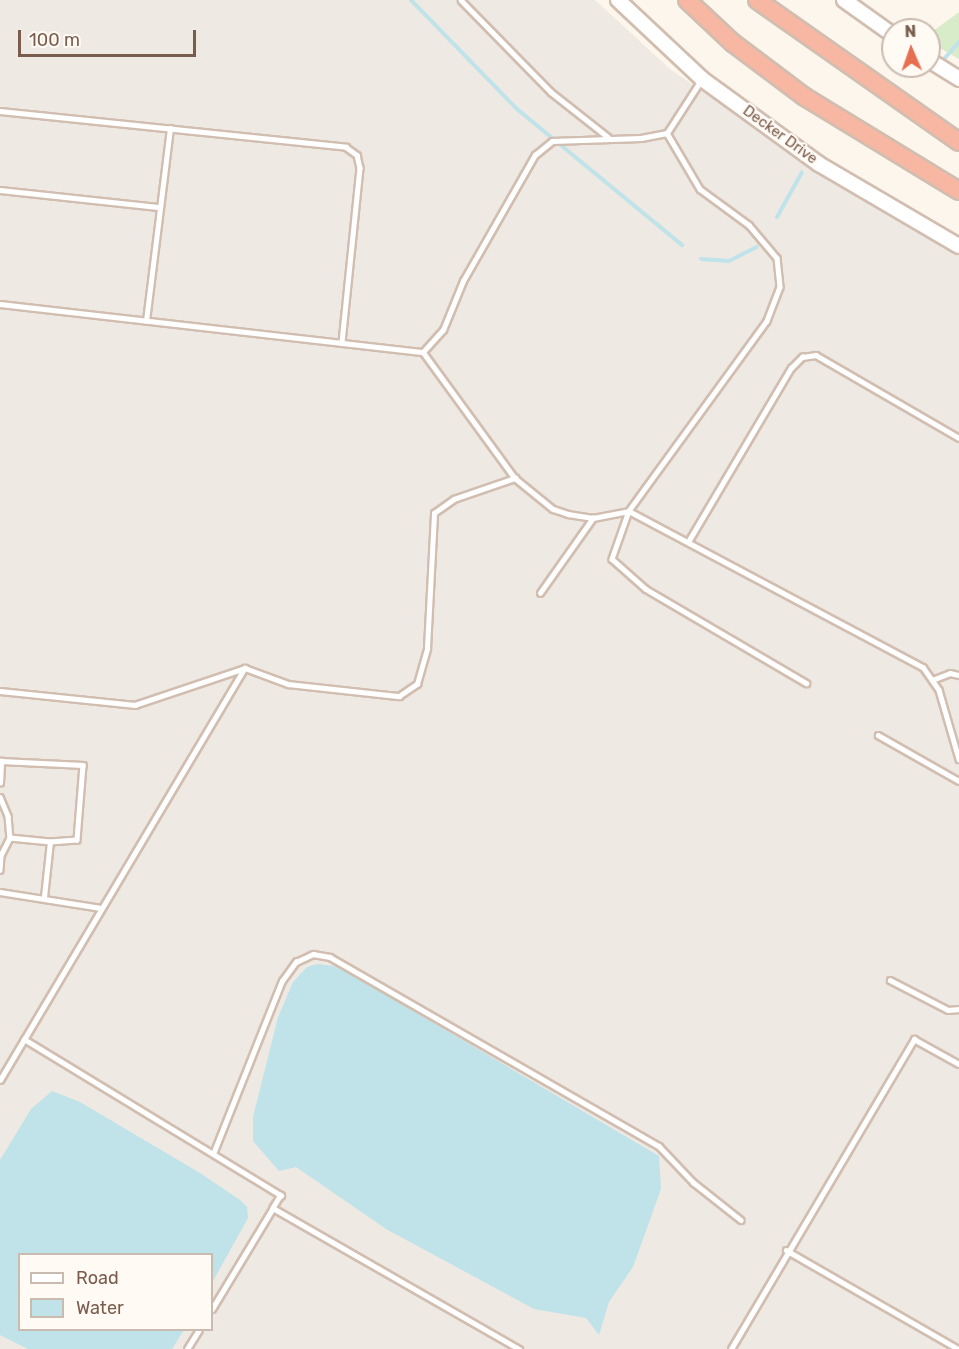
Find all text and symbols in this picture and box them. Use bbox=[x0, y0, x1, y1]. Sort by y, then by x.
scale bar bbox=[21, 18, 200, 56]
north arrow bbox=[881, 18, 941, 78]
text: N bbox=[904, 22, 917, 41]
text: 100 m bbox=[29, 29, 80, 51]
street label: Decker Drive bbox=[739, 102, 821, 168]
legend bbox=[18, 1253, 213, 1331]
text: Road bbox=[76, 1267, 119, 1289]
text: Water bbox=[76, 1297, 124, 1319]

